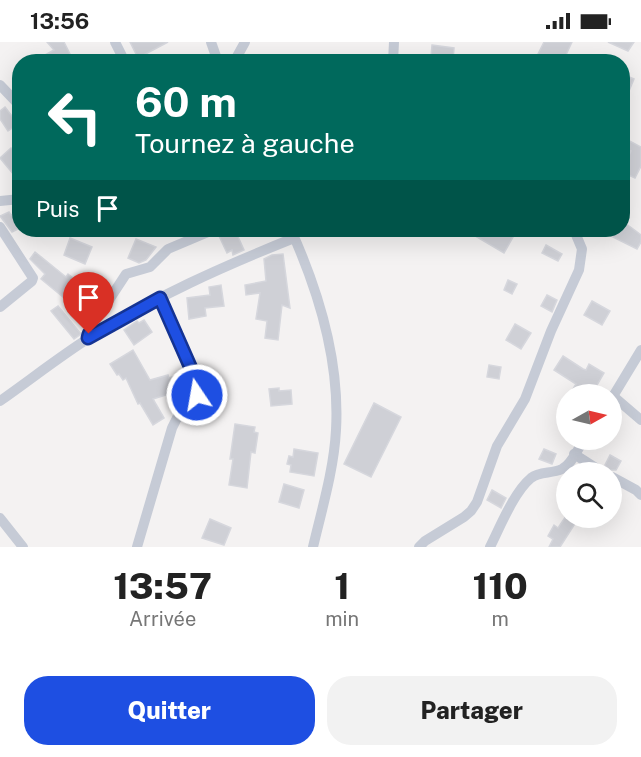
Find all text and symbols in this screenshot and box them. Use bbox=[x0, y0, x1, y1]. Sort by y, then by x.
text: 13:56 bbox=[30, 8, 89, 34]
text: 60 m bbox=[135, 77, 237, 126]
icon: left bbox=[36, 78, 114, 156]
text: Tournez à gauche bbox=[135, 127, 355, 159]
icon: arrive bbox=[91, 192, 124, 225]
text: Puis bbox=[36, 196, 79, 222]
pin bbox=[63, 272, 114, 334]
icon: arrive bbox=[72, 281, 105, 314]
position arrow bbox=[165, 363, 229, 427]
north arrow bbox=[556, 384, 622, 450]
map controls bbox=[556, 384, 622, 528]
button: search bbox=[556, 462, 622, 528]
text: 13:57 bbox=[113, 565, 212, 607]
text: 1 bbox=[334, 565, 350, 607]
text: 110 bbox=[472, 565, 528, 607]
text: Arrivée bbox=[129, 607, 196, 631]
text: min bbox=[325, 607, 359, 631]
text: m bbox=[491, 607, 509, 631]
button: Quitter bbox=[24, 676, 315, 745]
button: Partager bbox=[327, 676, 617, 745]

